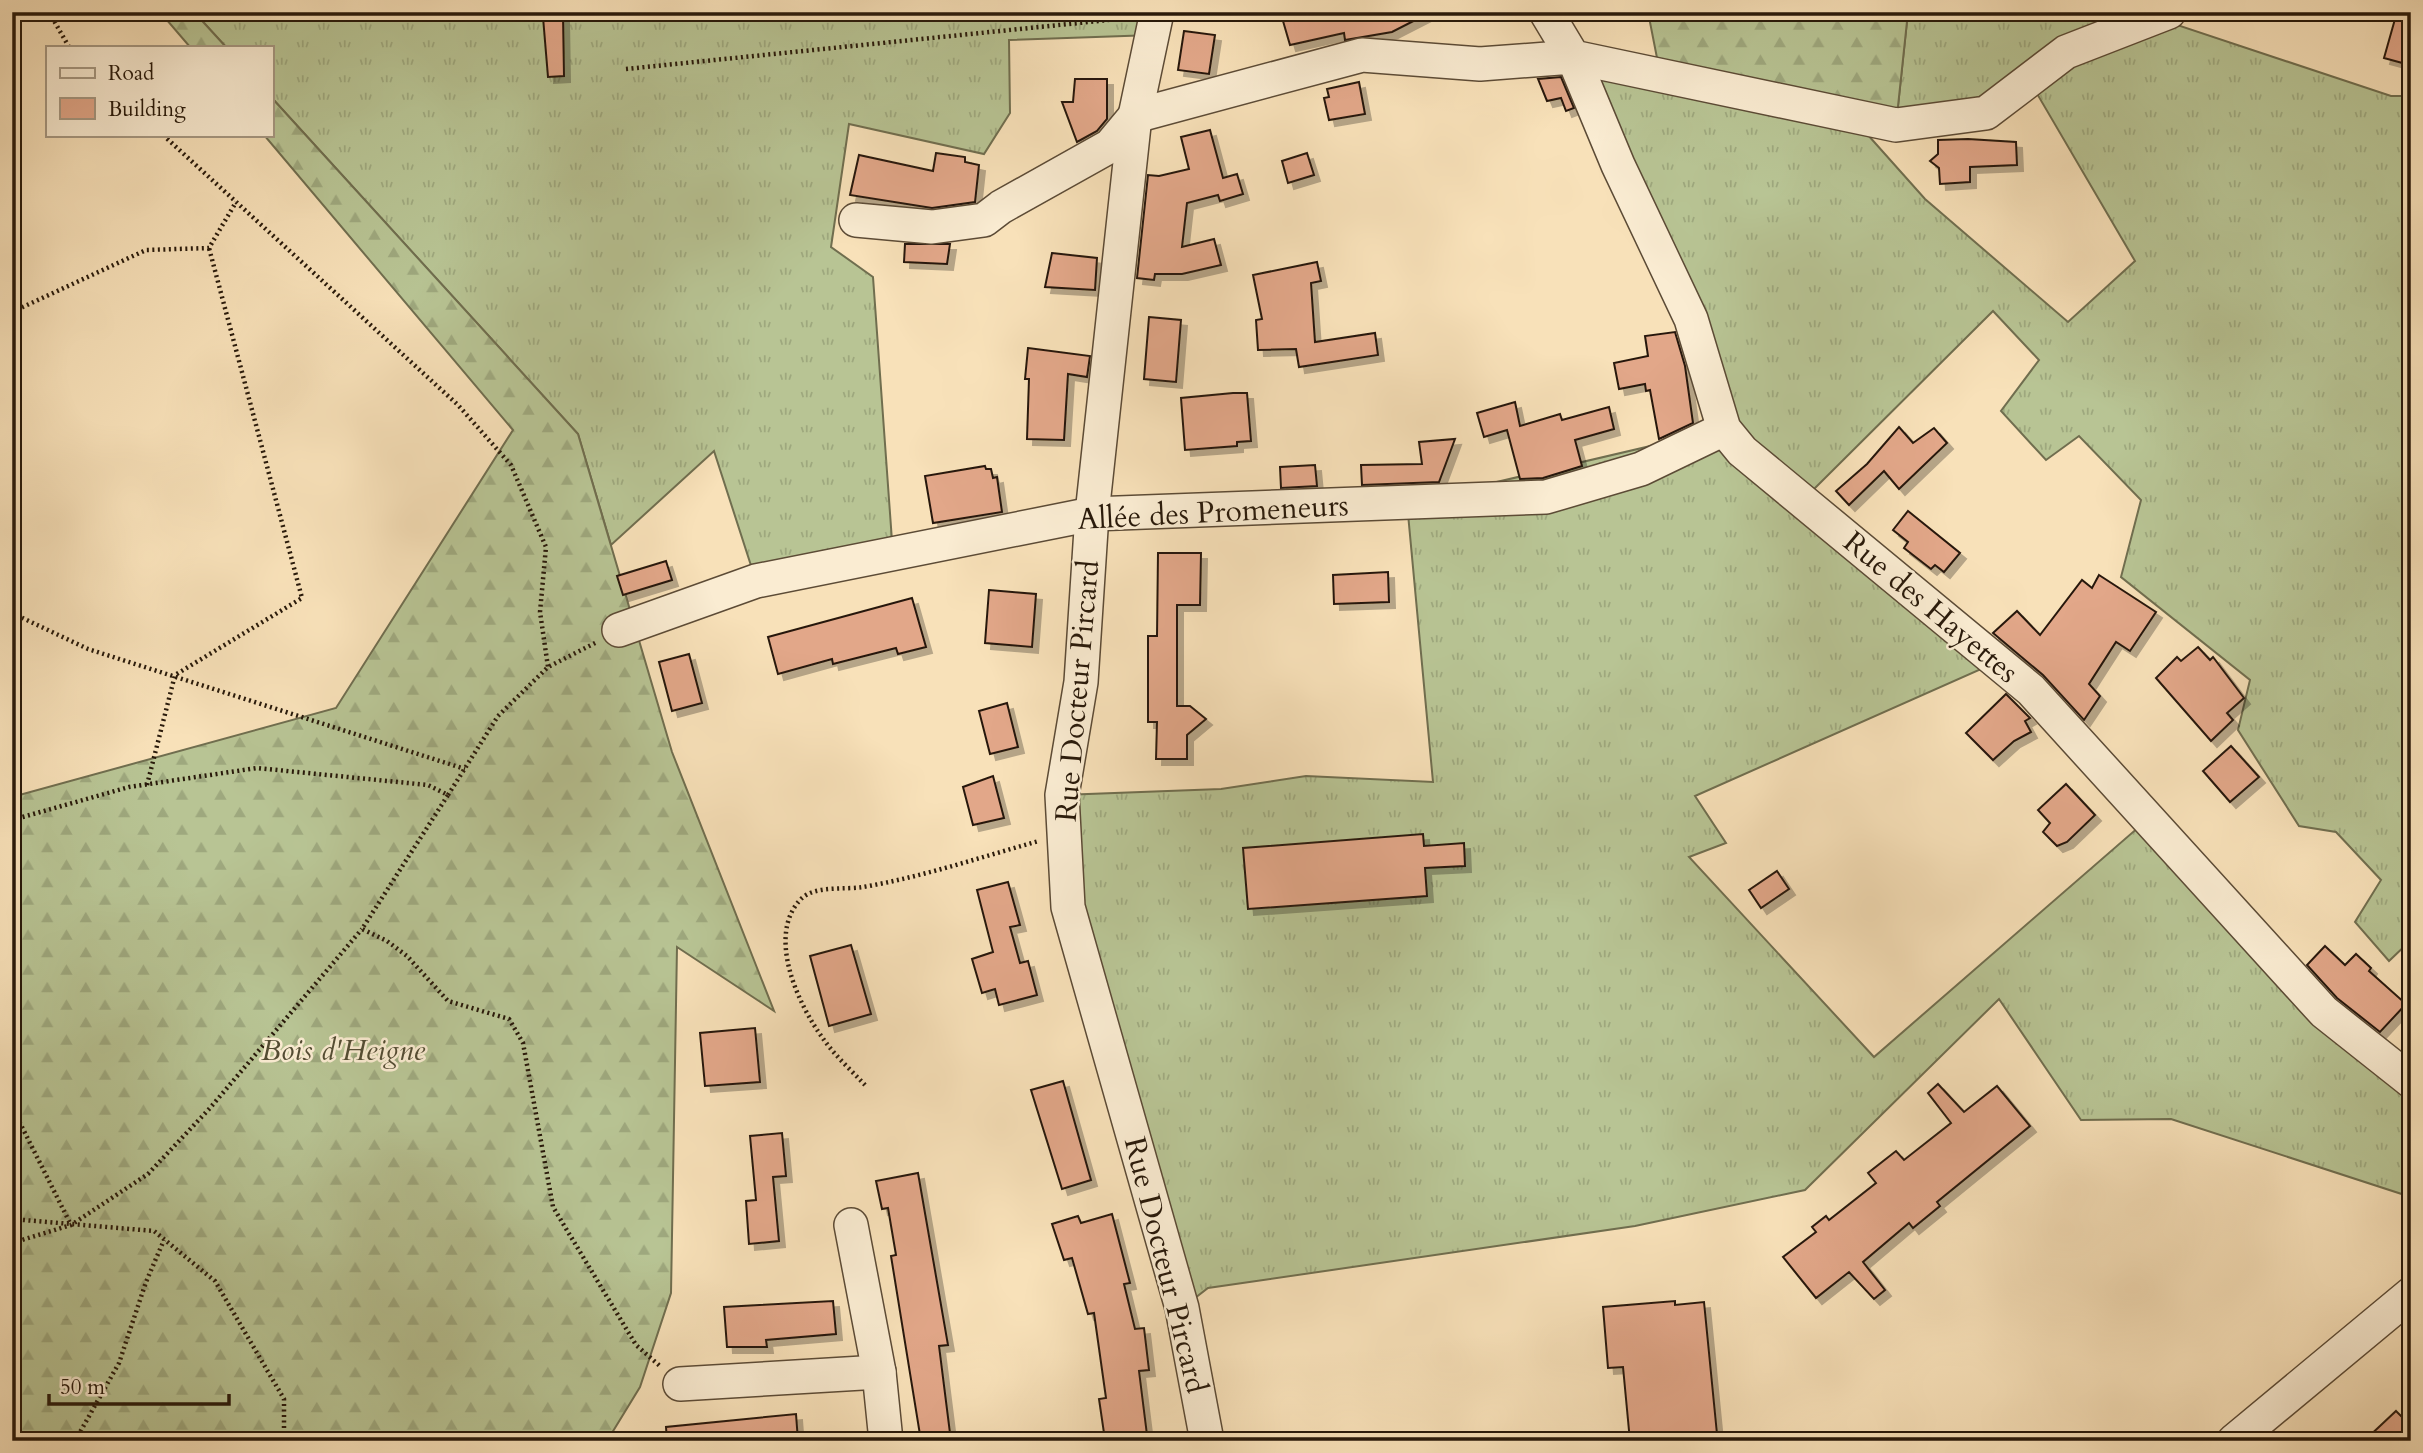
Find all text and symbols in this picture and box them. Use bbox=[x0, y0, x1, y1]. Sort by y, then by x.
legend bbox=[46, 46, 273, 136]
text: Road bbox=[108, 59, 154, 88]
text: Building bbox=[108, 95, 186, 124]
street label: Allée des Promeneurs bbox=[1076, 485, 1350, 540]
street label: Rue des Hayettes bbox=[1834, 522, 2027, 693]
street label: Rue Docteur Pircard bbox=[1046, 559, 1109, 824]
park label: Bois d'Heigne bbox=[261, 1030, 425, 1071]
street label: Rue Docteur Pircard bbox=[1114, 1133, 1217, 1397]
scale bar bbox=[49, 1362, 229, 1406]
text: 50 m bbox=[60, 1373, 105, 1402]

